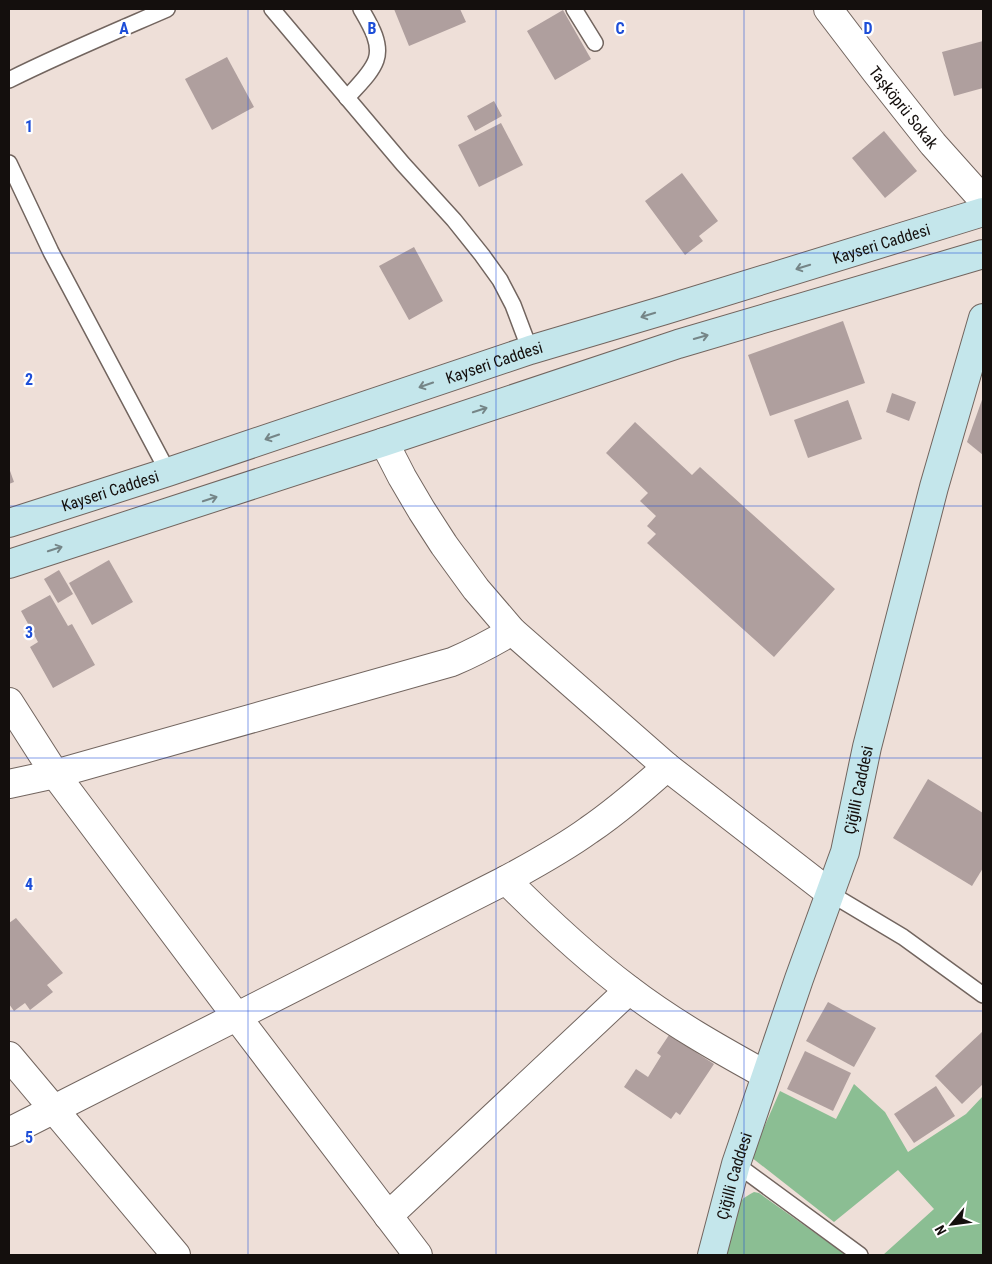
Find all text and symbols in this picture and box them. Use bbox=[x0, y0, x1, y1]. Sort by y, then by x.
text: A bbox=[119, 19, 129, 38]
text: B bbox=[368, 19, 377, 38]
text: C bbox=[615, 19, 625, 38]
text: D bbox=[863, 19, 873, 38]
street label: Taşköprü Sokak bbox=[865, 62, 943, 153]
text: 1 bbox=[25, 117, 33, 136]
street label: Kayseri Caddesi bbox=[830, 219, 932, 267]
one-way arrow bbox=[795, 263, 811, 273]
one-way arrow bbox=[640, 311, 656, 321]
one-way arrow bbox=[693, 332, 709, 342]
street label: Kayseri Caddesi bbox=[443, 337, 545, 387]
text: 2 bbox=[25, 370, 33, 389]
one-way arrow bbox=[419, 381, 434, 390]
one-way arrow bbox=[472, 405, 488, 414]
one-way arrow bbox=[265, 433, 280, 442]
street label: Kayseri Caddesi bbox=[59, 466, 161, 515]
one-way arrow bbox=[201, 494, 217, 503]
one-way arrow bbox=[47, 544, 63, 554]
text: 3 bbox=[25, 623, 33, 642]
street label: Çiğilli Caddesi bbox=[839, 744, 877, 836]
text: 4 bbox=[25, 875, 33, 894]
text: 5 bbox=[25, 1128, 33, 1147]
street label: Çiğilli Caddesi bbox=[712, 1130, 756, 1222]
north arrow bbox=[927, 1199, 977, 1249]
text: N bbox=[932, 1223, 950, 1238]

